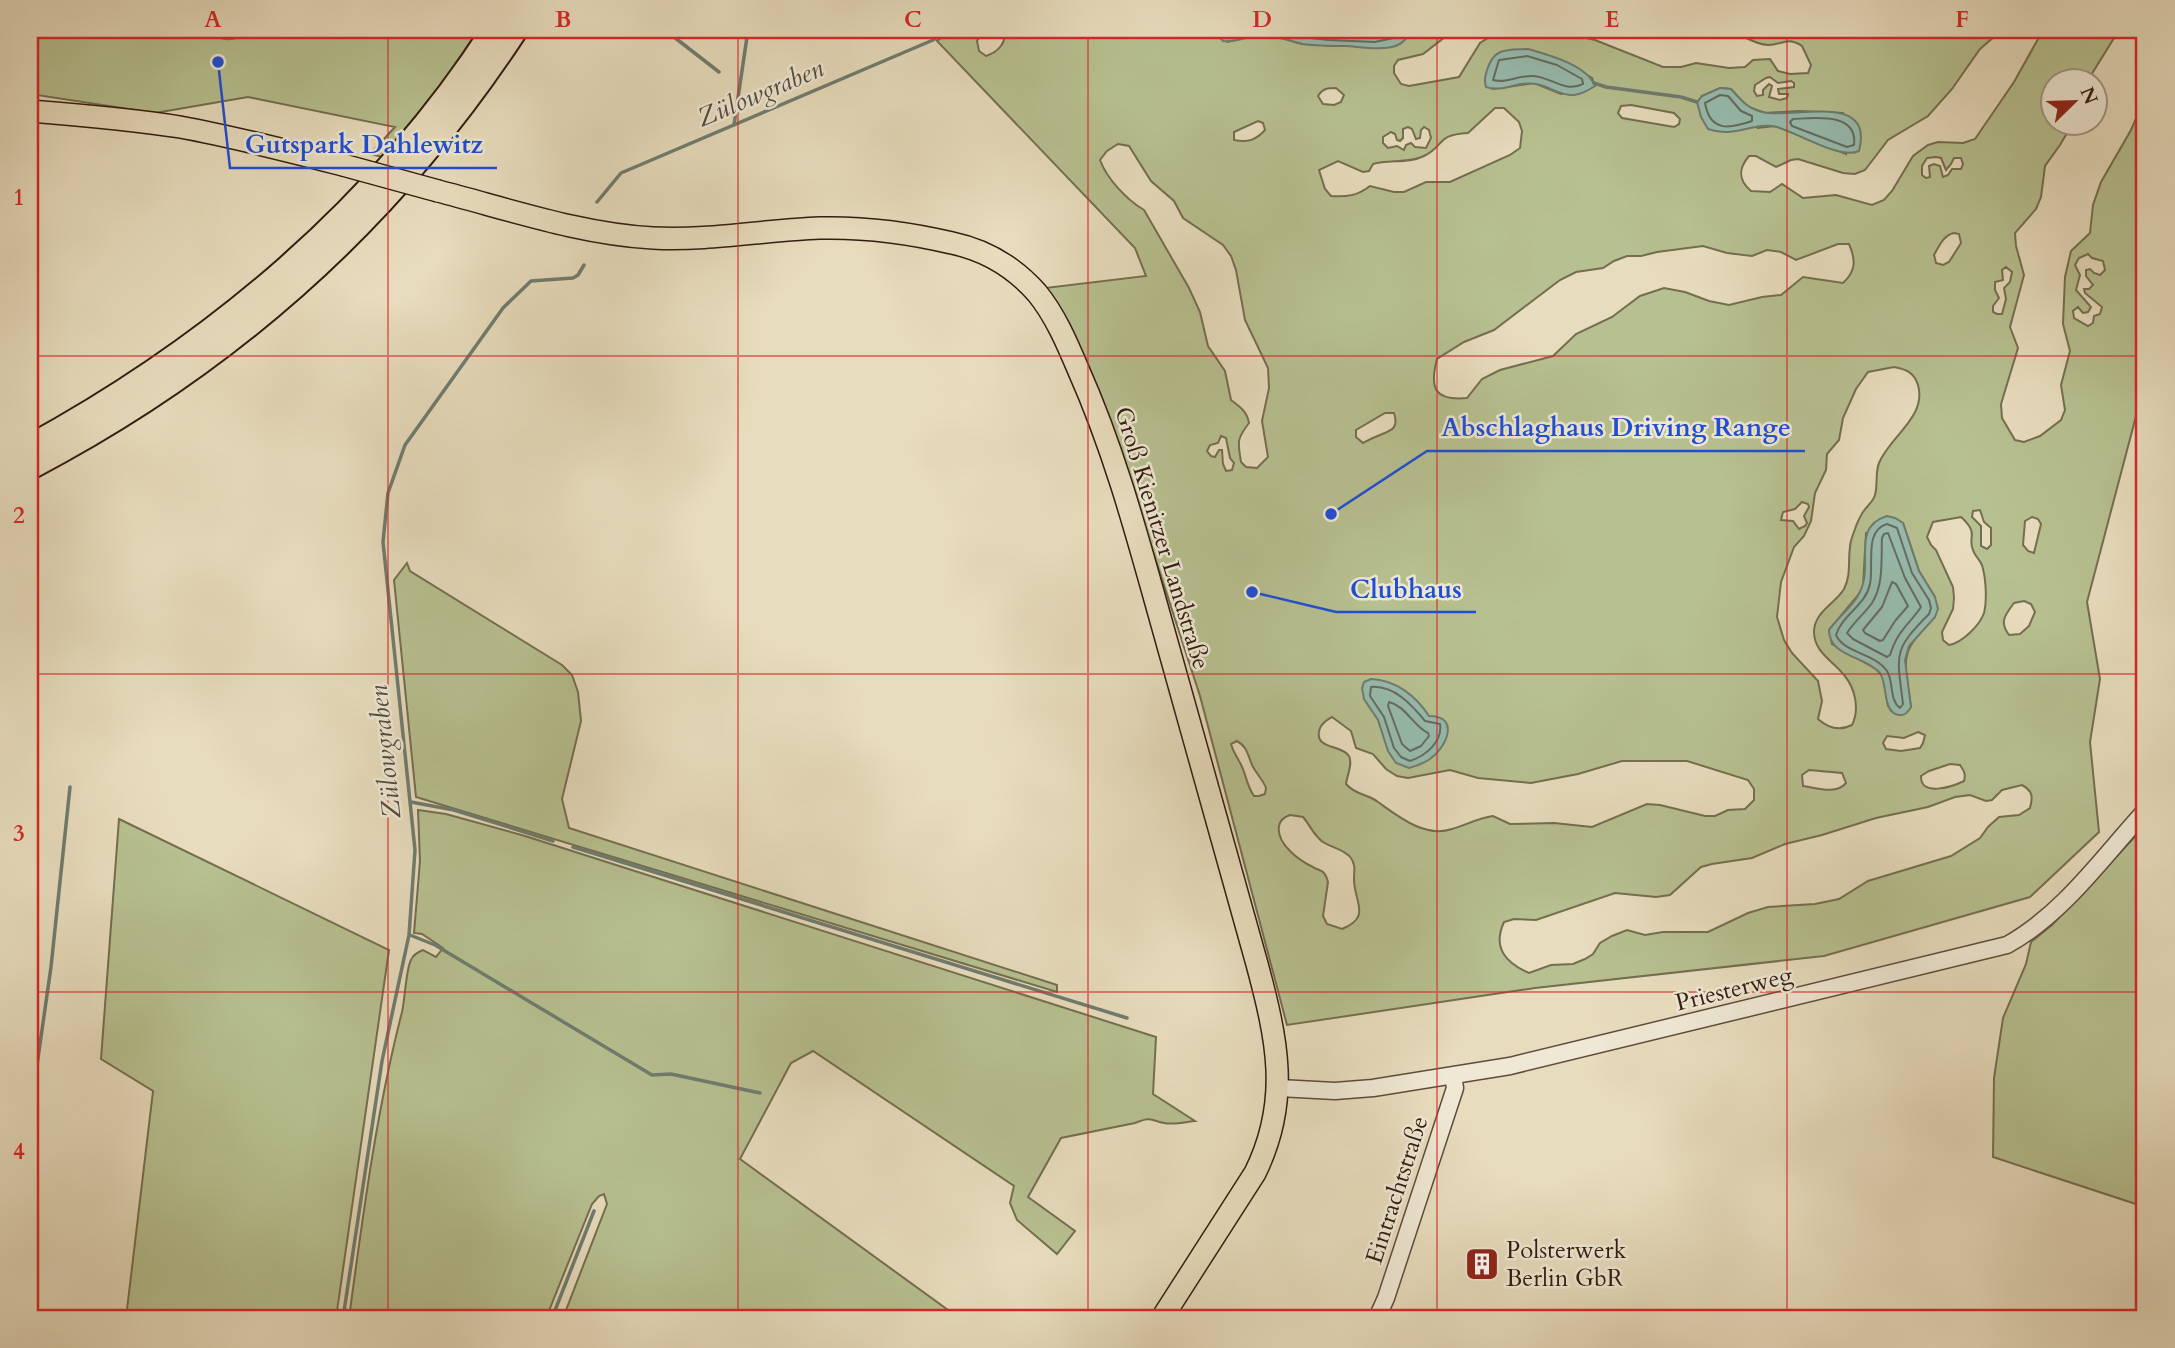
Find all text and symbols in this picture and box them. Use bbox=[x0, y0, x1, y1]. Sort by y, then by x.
text: A bbox=[204, 4, 222, 35]
text: B bbox=[555, 4, 571, 35]
text: C bbox=[904, 4, 922, 35]
text: D bbox=[1252, 4, 1272, 35]
text: E bbox=[1605, 4, 1619, 35]
text: F bbox=[1955, 4, 1969, 35]
water label: Zülowgraben bbox=[691, 51, 829, 135]
north arrow bbox=[2038, 66, 2108, 136]
text: N bbox=[2074, 83, 2104, 109]
callout: Gutspark Dahlewitz bbox=[230, 121, 497, 168]
text: Gutspark Dahlewitz bbox=[245, 127, 484, 162]
text: 1 bbox=[13, 182, 25, 213]
street label: Groß Kienitzer Landstraße bbox=[1106, 403, 1218, 673]
callout: Abschlaghaus Driving Range bbox=[1427, 404, 1805, 451]
text: Abschlaghaus Driving Range bbox=[1441, 410, 1791, 445]
text: 2 bbox=[13, 500, 25, 531]
callout: Clubhaus bbox=[1336, 565, 1476, 612]
text: Clubhaus bbox=[1350, 572, 1462, 607]
water label: Zülowgraben bbox=[361, 683, 409, 820]
text: 3 bbox=[13, 818, 25, 849]
street label: Priesterweg bbox=[1672, 958, 1796, 1019]
street label: Eintrachtstraße bbox=[1358, 1112, 1436, 1268]
text: 4 bbox=[13, 1136, 25, 1167]
place label: Polsterwerk Berlin GbR bbox=[1506, 1234, 1626, 1295]
building icon: Polsterwerk Berlin GbR bbox=[1463, 1245, 1501, 1283]

